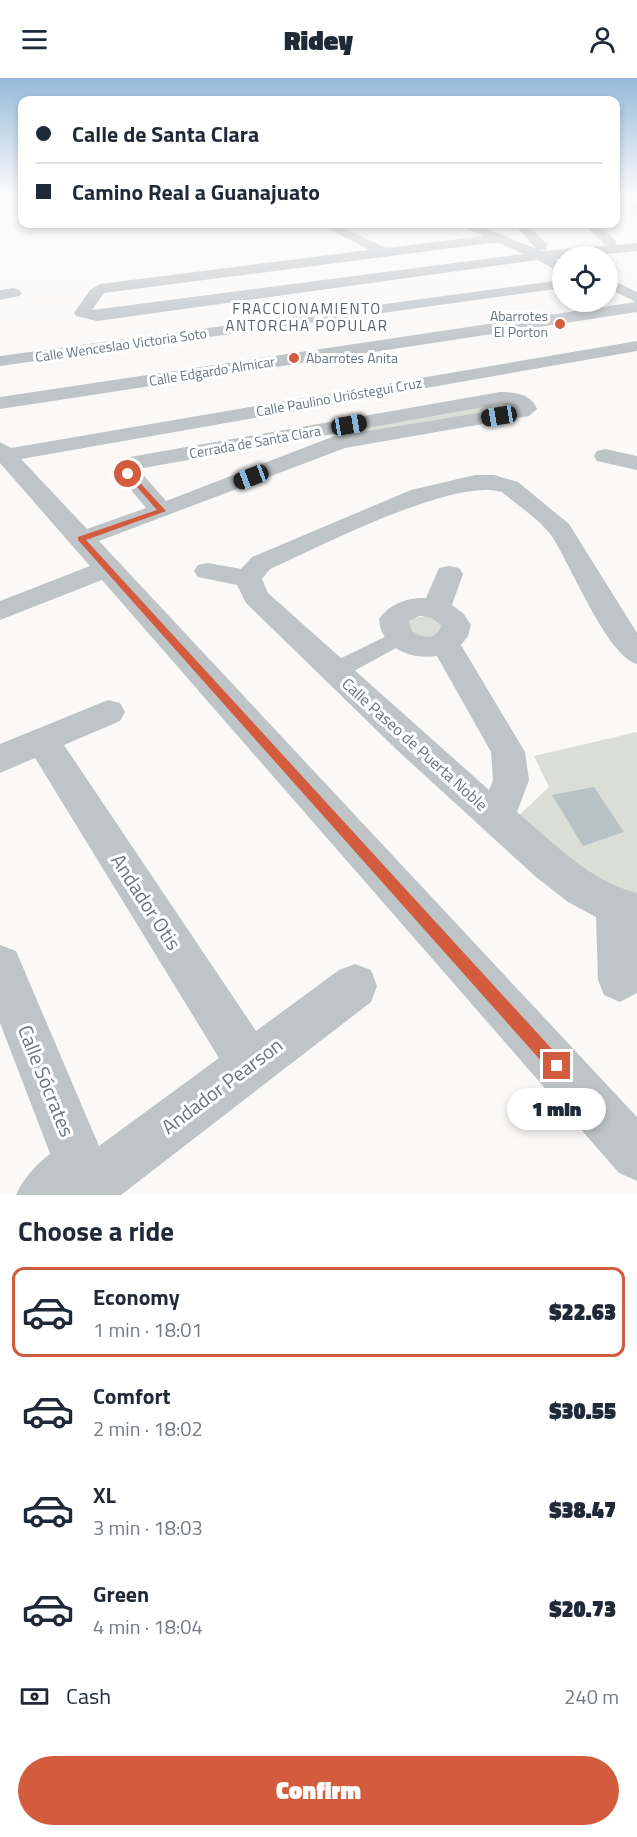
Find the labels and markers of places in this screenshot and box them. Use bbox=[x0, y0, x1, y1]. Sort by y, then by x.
place label: Abarrotes El Porton bbox=[490, 305, 548, 342]
marker: Abarrotes El Porton bbox=[553, 317, 567, 331]
place label: Abarrotes Anita bbox=[306, 347, 398, 368]
marker: Abarrotes Anita bbox=[287, 351, 301, 365]

